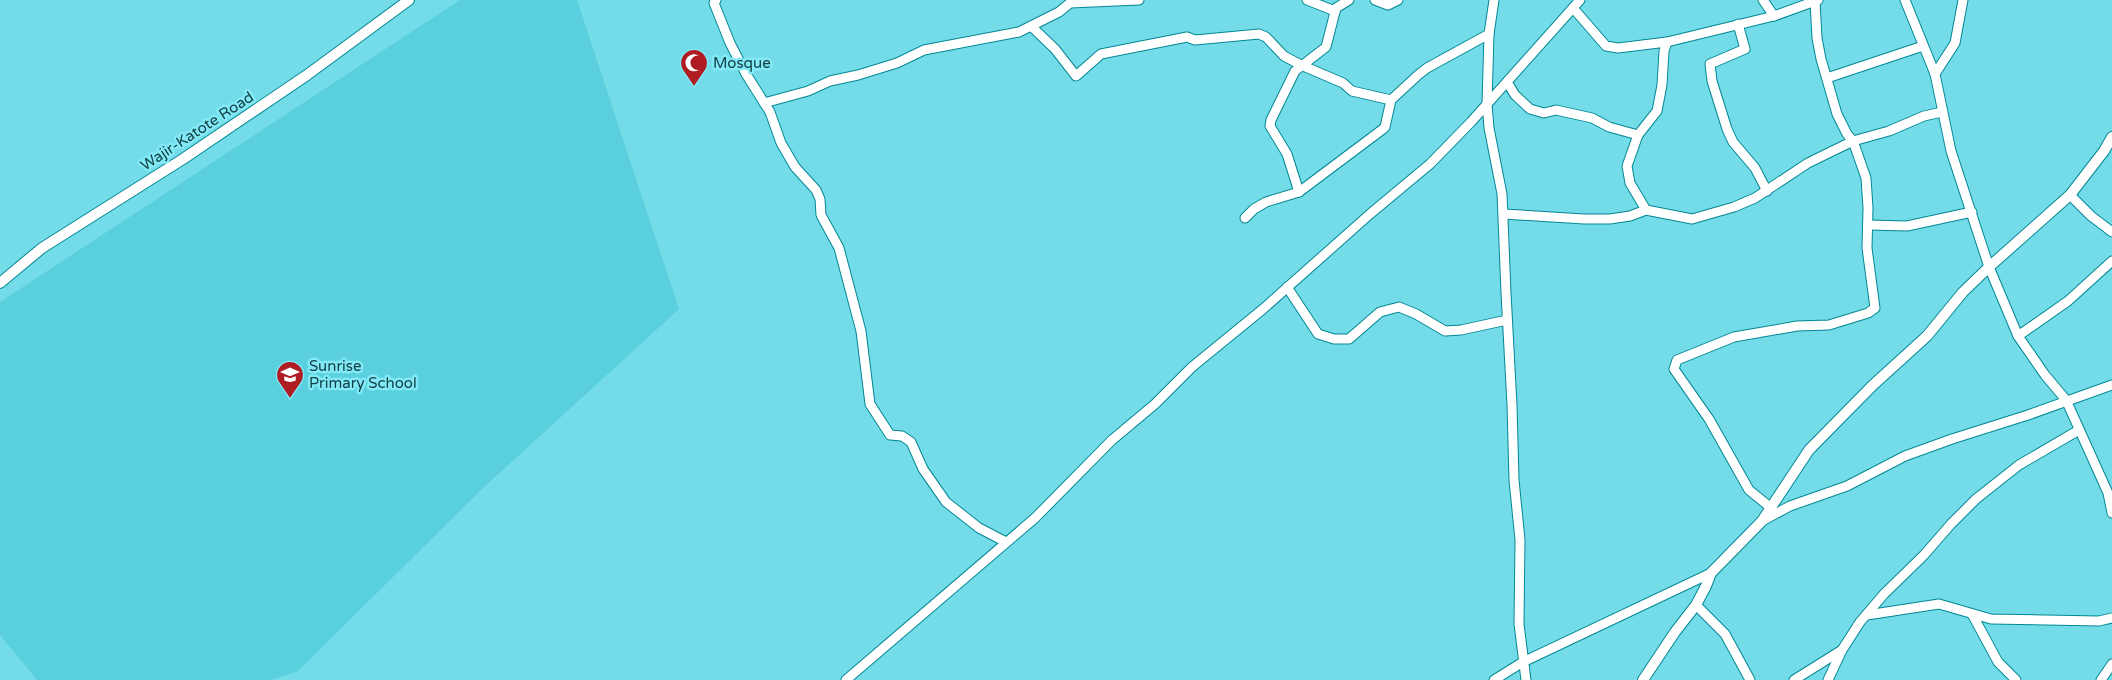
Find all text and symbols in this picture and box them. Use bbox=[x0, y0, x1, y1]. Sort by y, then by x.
mosque icon: Mosque bbox=[679, 48, 709, 87]
place label: Mosque bbox=[713, 54, 771, 72]
street label: Wajir-Katote Road bbox=[137, 88, 257, 174]
place label: Sunrise Primary School bbox=[309, 357, 417, 392]
school or university icon: Sunrise Primary School bbox=[275, 360, 305, 399]

